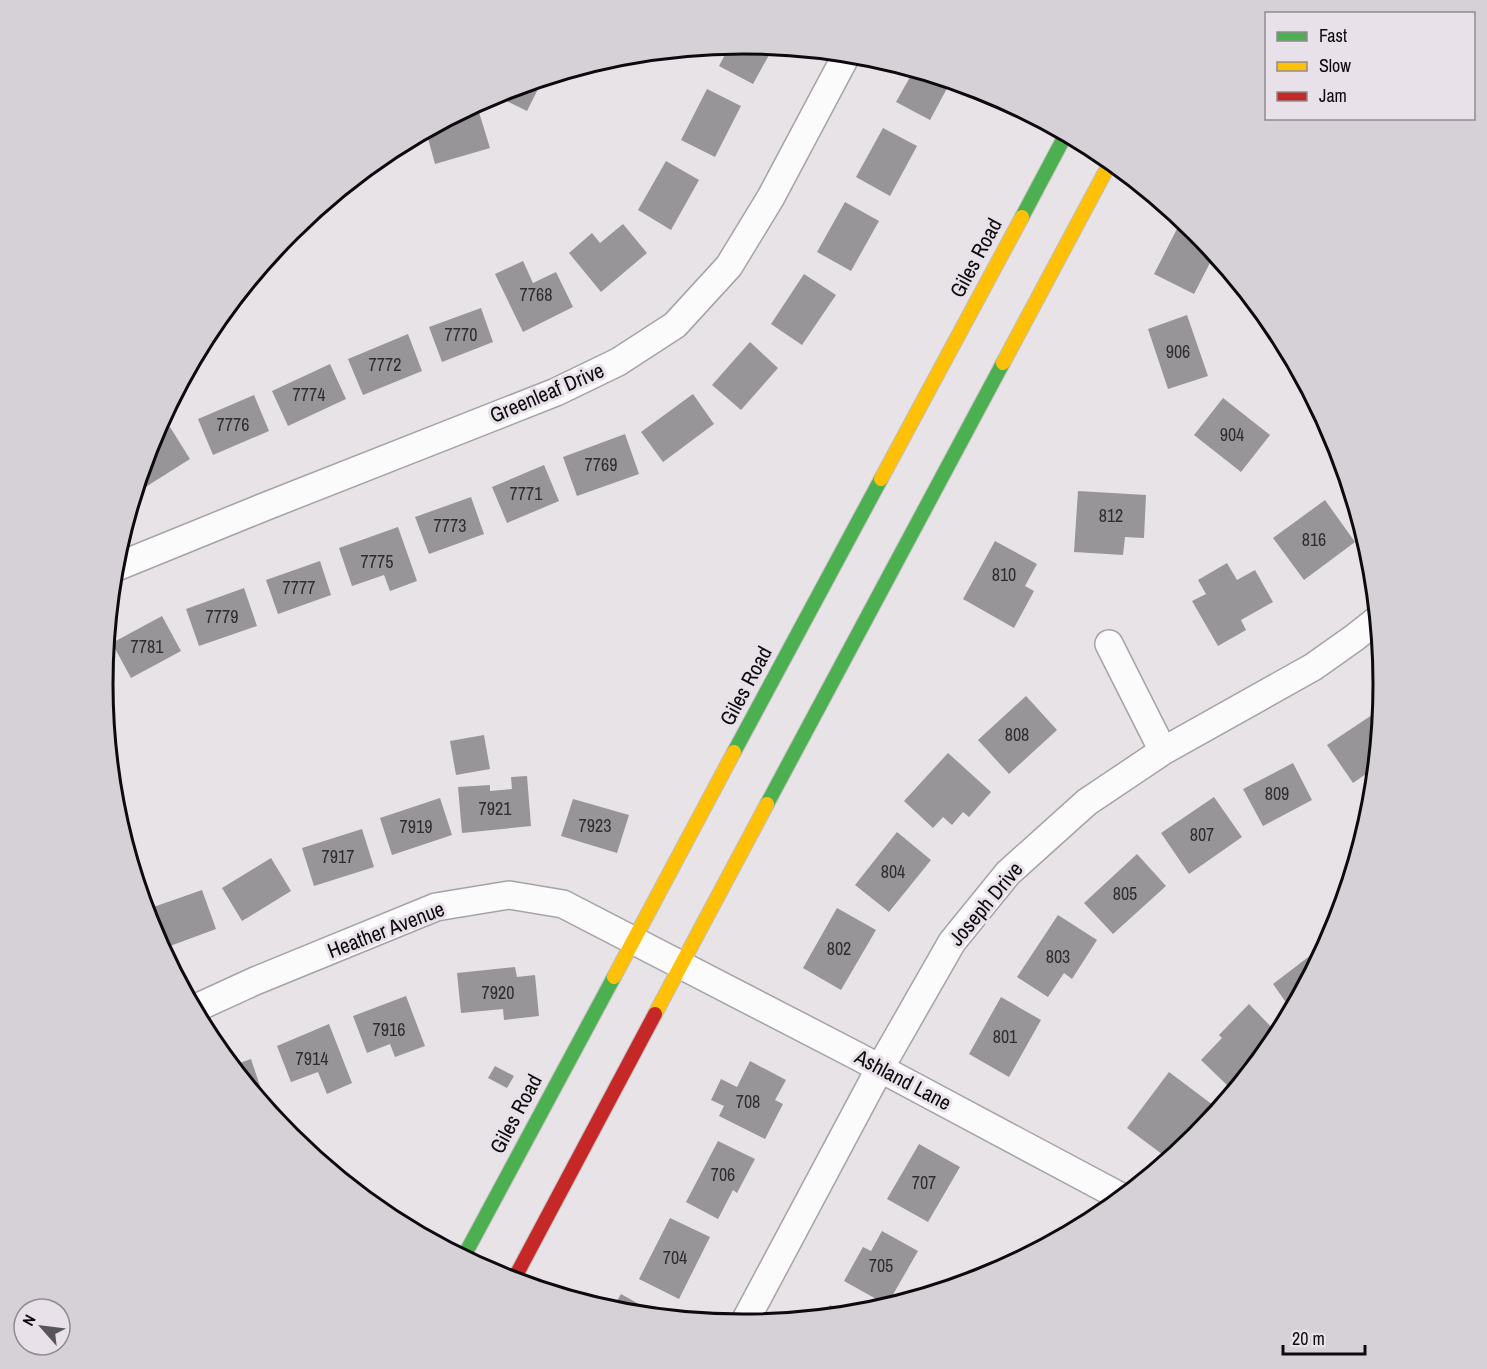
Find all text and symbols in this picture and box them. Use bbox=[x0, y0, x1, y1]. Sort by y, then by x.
legend bbox=[1265, 12, 1475, 120]
text: Fast bbox=[1319, 23, 1347, 48]
text: Slow bbox=[1319, 53, 1351, 78]
text: Jam bbox=[1319, 83, 1347, 108]
street label: Giles Road bbox=[943, 213, 1009, 303]
house number: 7768 bbox=[520, 282, 552, 307]
house number: 7770 bbox=[445, 322, 477, 347]
house number: 906 bbox=[1166, 339, 1190, 364]
house number: 7772 bbox=[369, 352, 401, 377]
street label: Greenleaf Drive bbox=[485, 355, 608, 430]
house number: 7774 bbox=[293, 382, 325, 407]
house number: 7776 bbox=[217, 412, 249, 437]
house number: 904 bbox=[1220, 422, 1244, 447]
house number: 7769 bbox=[585, 452, 617, 477]
house number: 7771 bbox=[510, 481, 543, 506]
house number: 812 bbox=[1099, 503, 1123, 528]
house number: 7773 bbox=[434, 513, 466, 538]
house number: 816 bbox=[1302, 527, 1326, 552]
house number: 7775 bbox=[361, 549, 393, 574]
house number: 810 bbox=[992, 562, 1016, 587]
house number: 7777 bbox=[283, 575, 315, 600]
house number: 7779 bbox=[206, 604, 238, 629]
house number: 7781 bbox=[131, 634, 164, 659]
street label: Giles Road bbox=[713, 641, 779, 731]
house number: 808 bbox=[1005, 722, 1029, 747]
house number: 809 bbox=[1265, 781, 1289, 806]
house number: 7921 bbox=[479, 796, 512, 821]
house number: 7923 bbox=[579, 813, 611, 838]
house number: 7919 bbox=[400, 814, 432, 839]
house number: 807 bbox=[1190, 822, 1214, 847]
house number: 7917 bbox=[322, 844, 354, 869]
street label: Joseph Drive bbox=[942, 855, 1029, 952]
house number: 804 bbox=[881, 859, 905, 884]
house number: 805 bbox=[1113, 881, 1137, 906]
street label: Heather Avenue bbox=[323, 894, 449, 965]
house number: 802 bbox=[827, 936, 851, 961]
house number: 803 bbox=[1046, 944, 1070, 969]
house number: 7920 bbox=[482, 980, 514, 1005]
house number: 7916 bbox=[373, 1017, 405, 1042]
house number: 801 bbox=[993, 1024, 1018, 1049]
street label: Ashland Lane bbox=[849, 1042, 957, 1117]
house number: 7914 bbox=[296, 1046, 328, 1071]
street label: Giles Road bbox=[483, 1069, 549, 1159]
house number: 708 bbox=[736, 1089, 760, 1114]
house number: 706 bbox=[711, 1162, 735, 1187]
house number: 707 bbox=[912, 1170, 936, 1195]
house number: 704 bbox=[663, 1245, 687, 1270]
house number: 705 bbox=[869, 1253, 893, 1278]
north arrow bbox=[12, 1297, 72, 1357]
text: N bbox=[17, 1311, 41, 1329]
scale bar bbox=[1283, 1318, 1366, 1356]
text: 20 m bbox=[1292, 1326, 1325, 1351]

